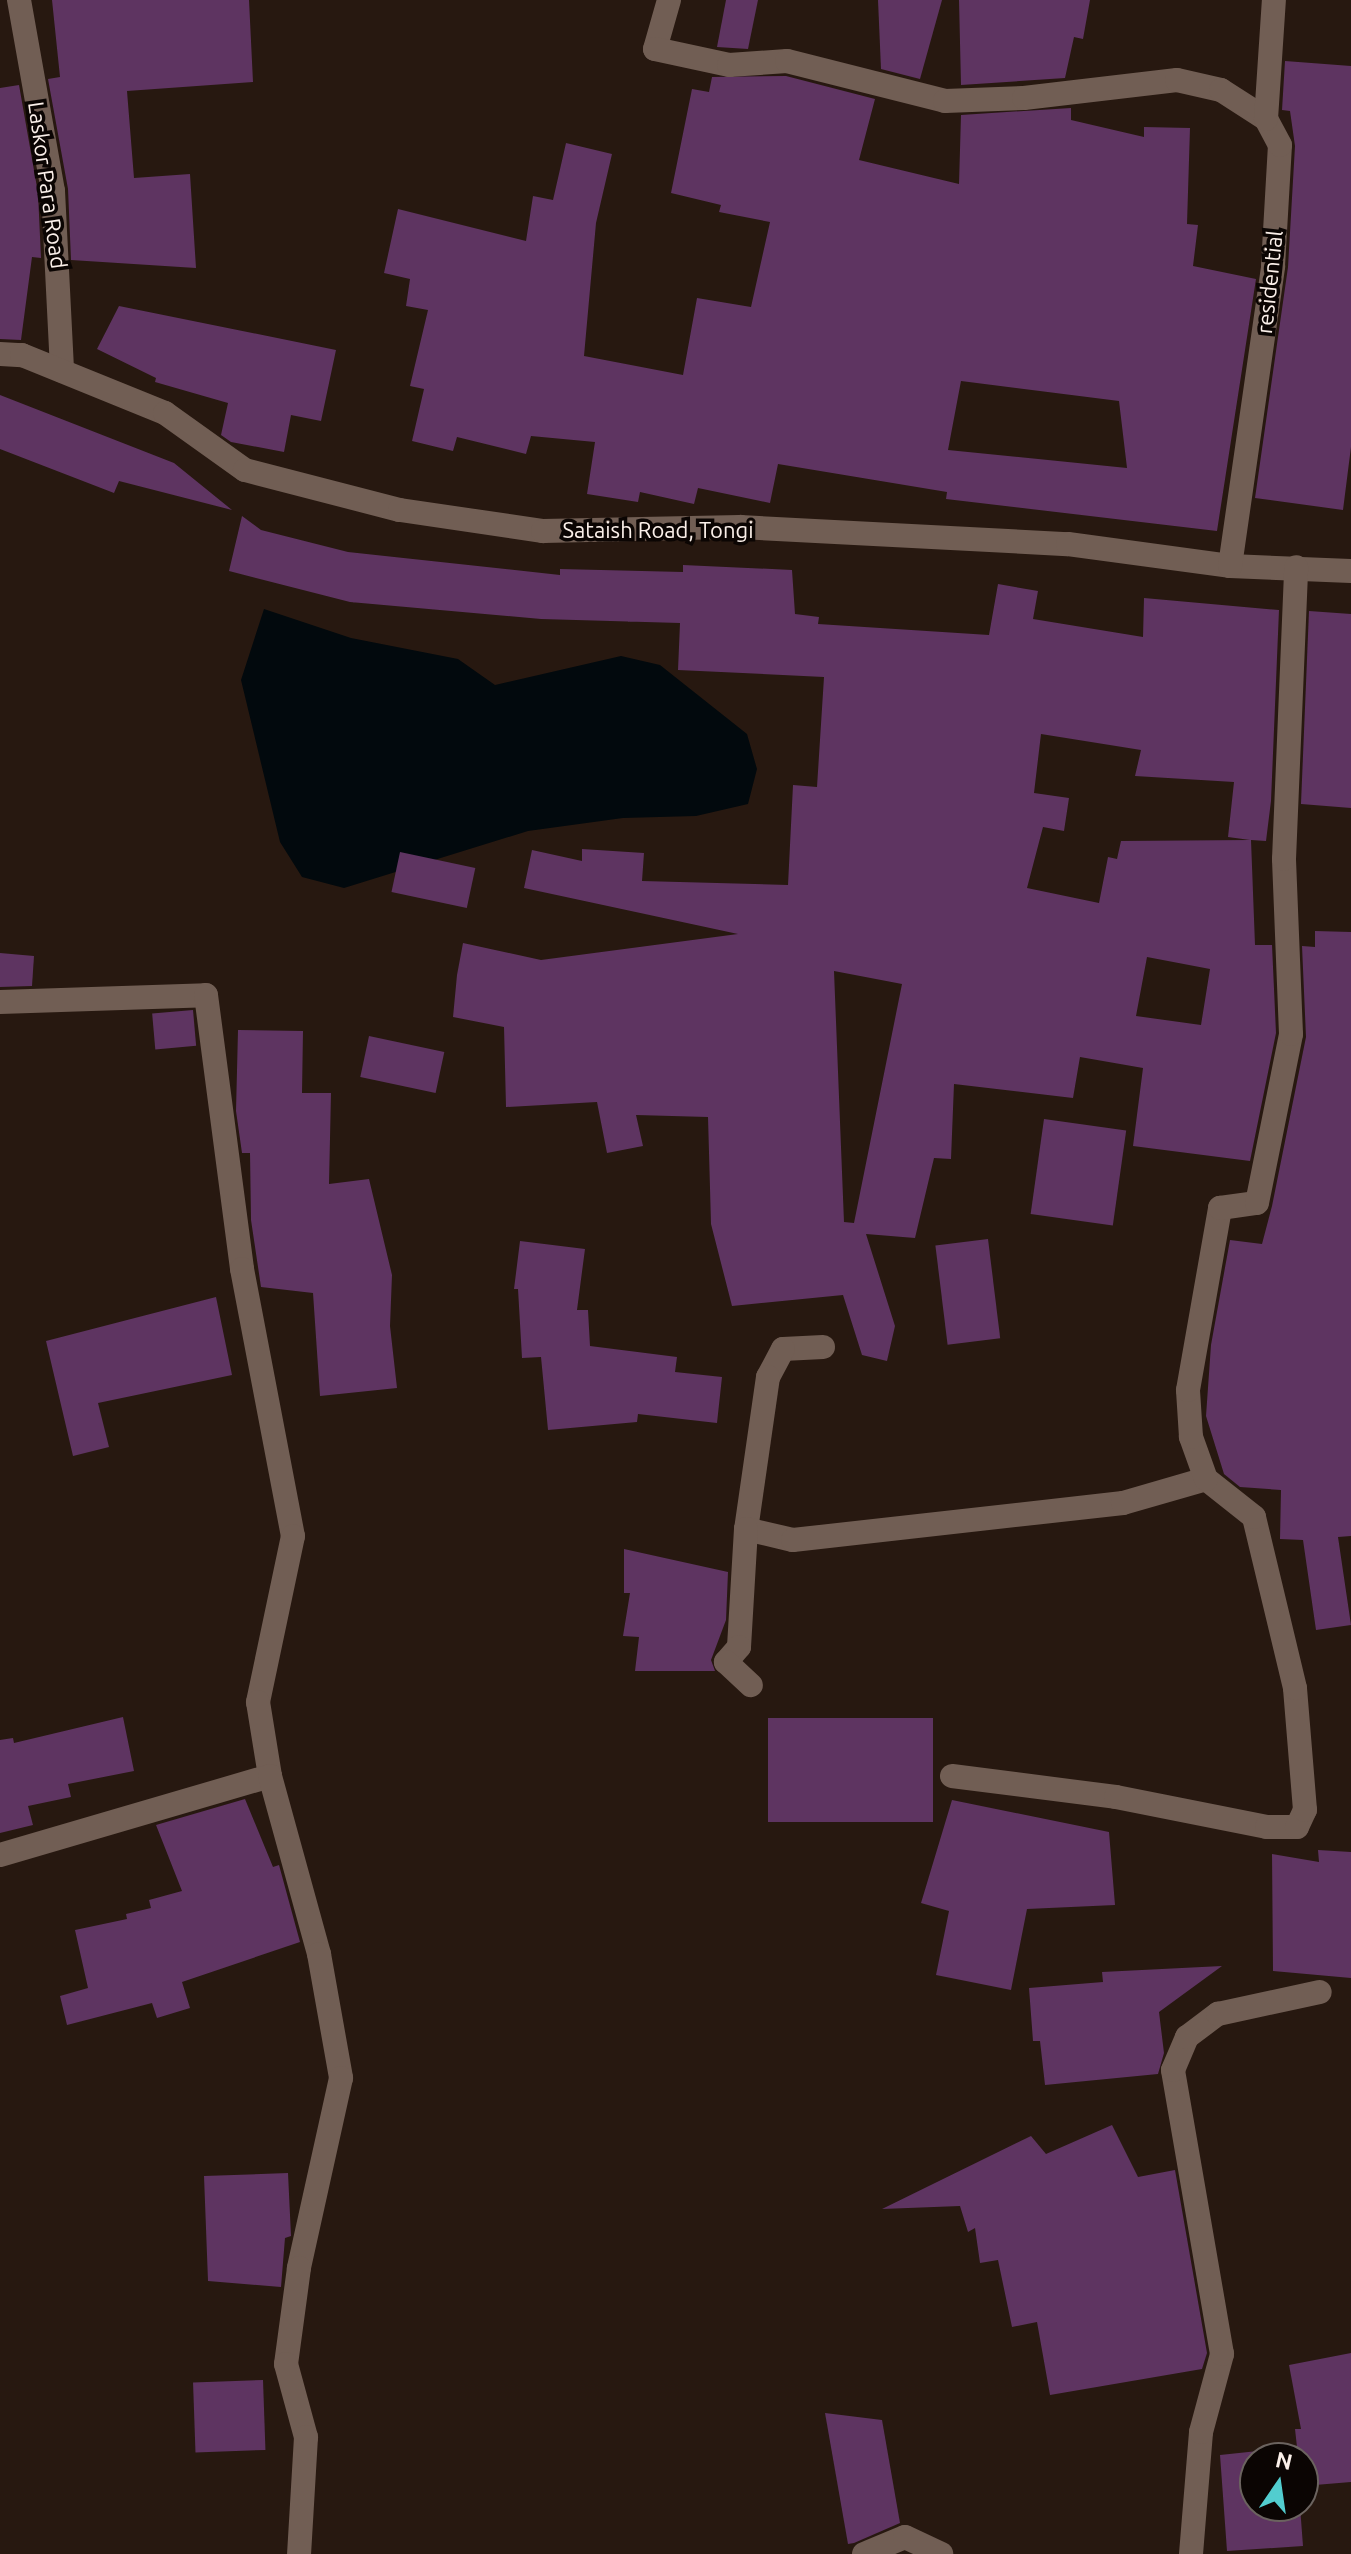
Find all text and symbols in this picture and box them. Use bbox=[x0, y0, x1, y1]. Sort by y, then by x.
street label: Laskor Para Road bbox=[23, 100, 73, 270]
street label: residential bbox=[1250, 229, 1288, 335]
street label: Sataish Road, Tongi bbox=[562, 517, 754, 543]
north arrow bbox=[1239, 2442, 1319, 2522]
text: N bbox=[1273, 2446, 1295, 2474]

